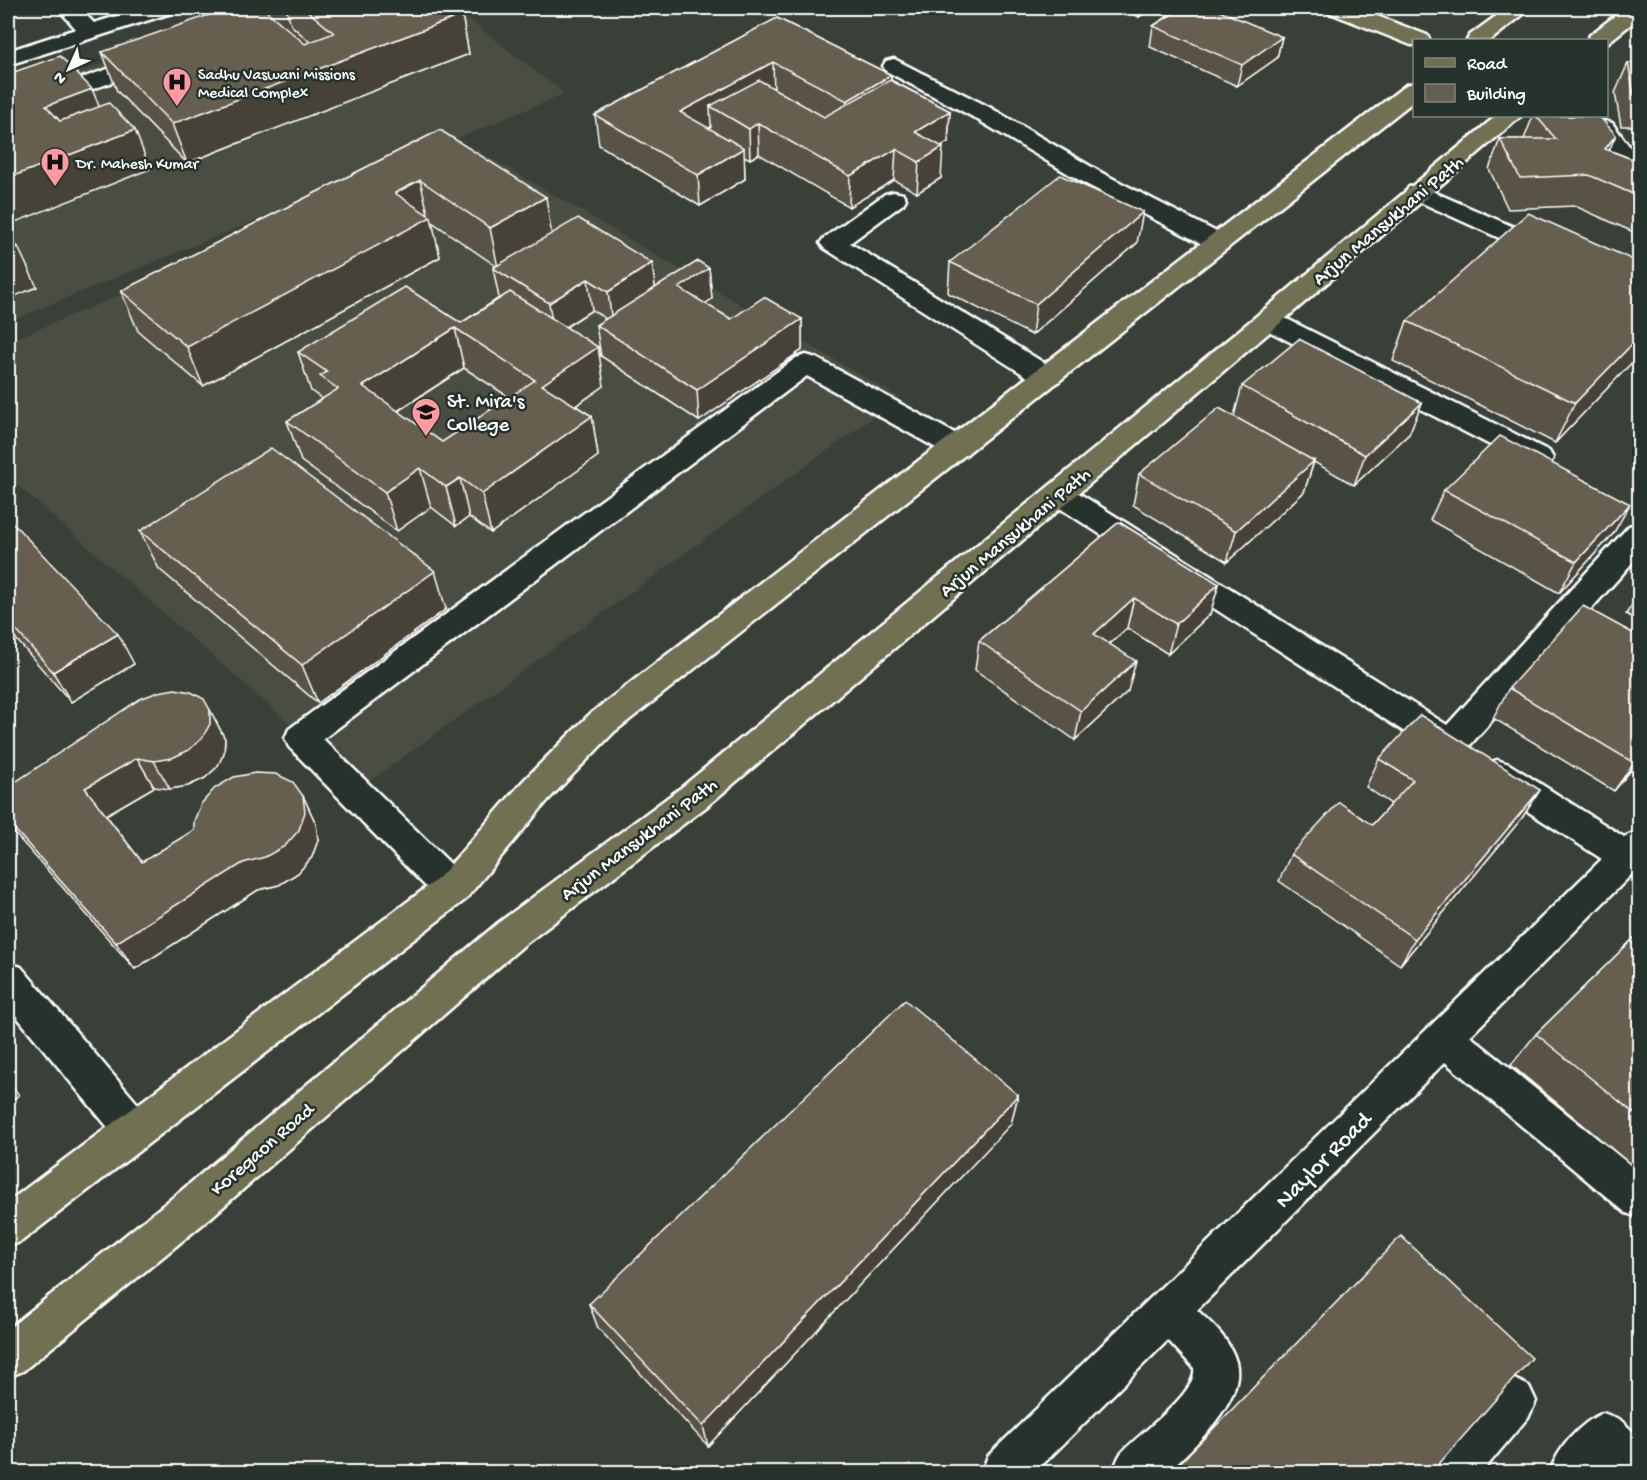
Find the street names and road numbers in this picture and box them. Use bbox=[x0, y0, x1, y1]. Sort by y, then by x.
street label: Arjun Mansukhani Path bbox=[1309, 152, 1470, 292]
street label: Arjun Mansukhani Path bbox=[936, 464, 1097, 604]
street label: Arjun Mansukhani Path bbox=[557, 774, 723, 907]
street label: Koregaon Road bbox=[207, 1098, 321, 1202]
street label: Naylor Road bbox=[1270, 1106, 1380, 1216]

